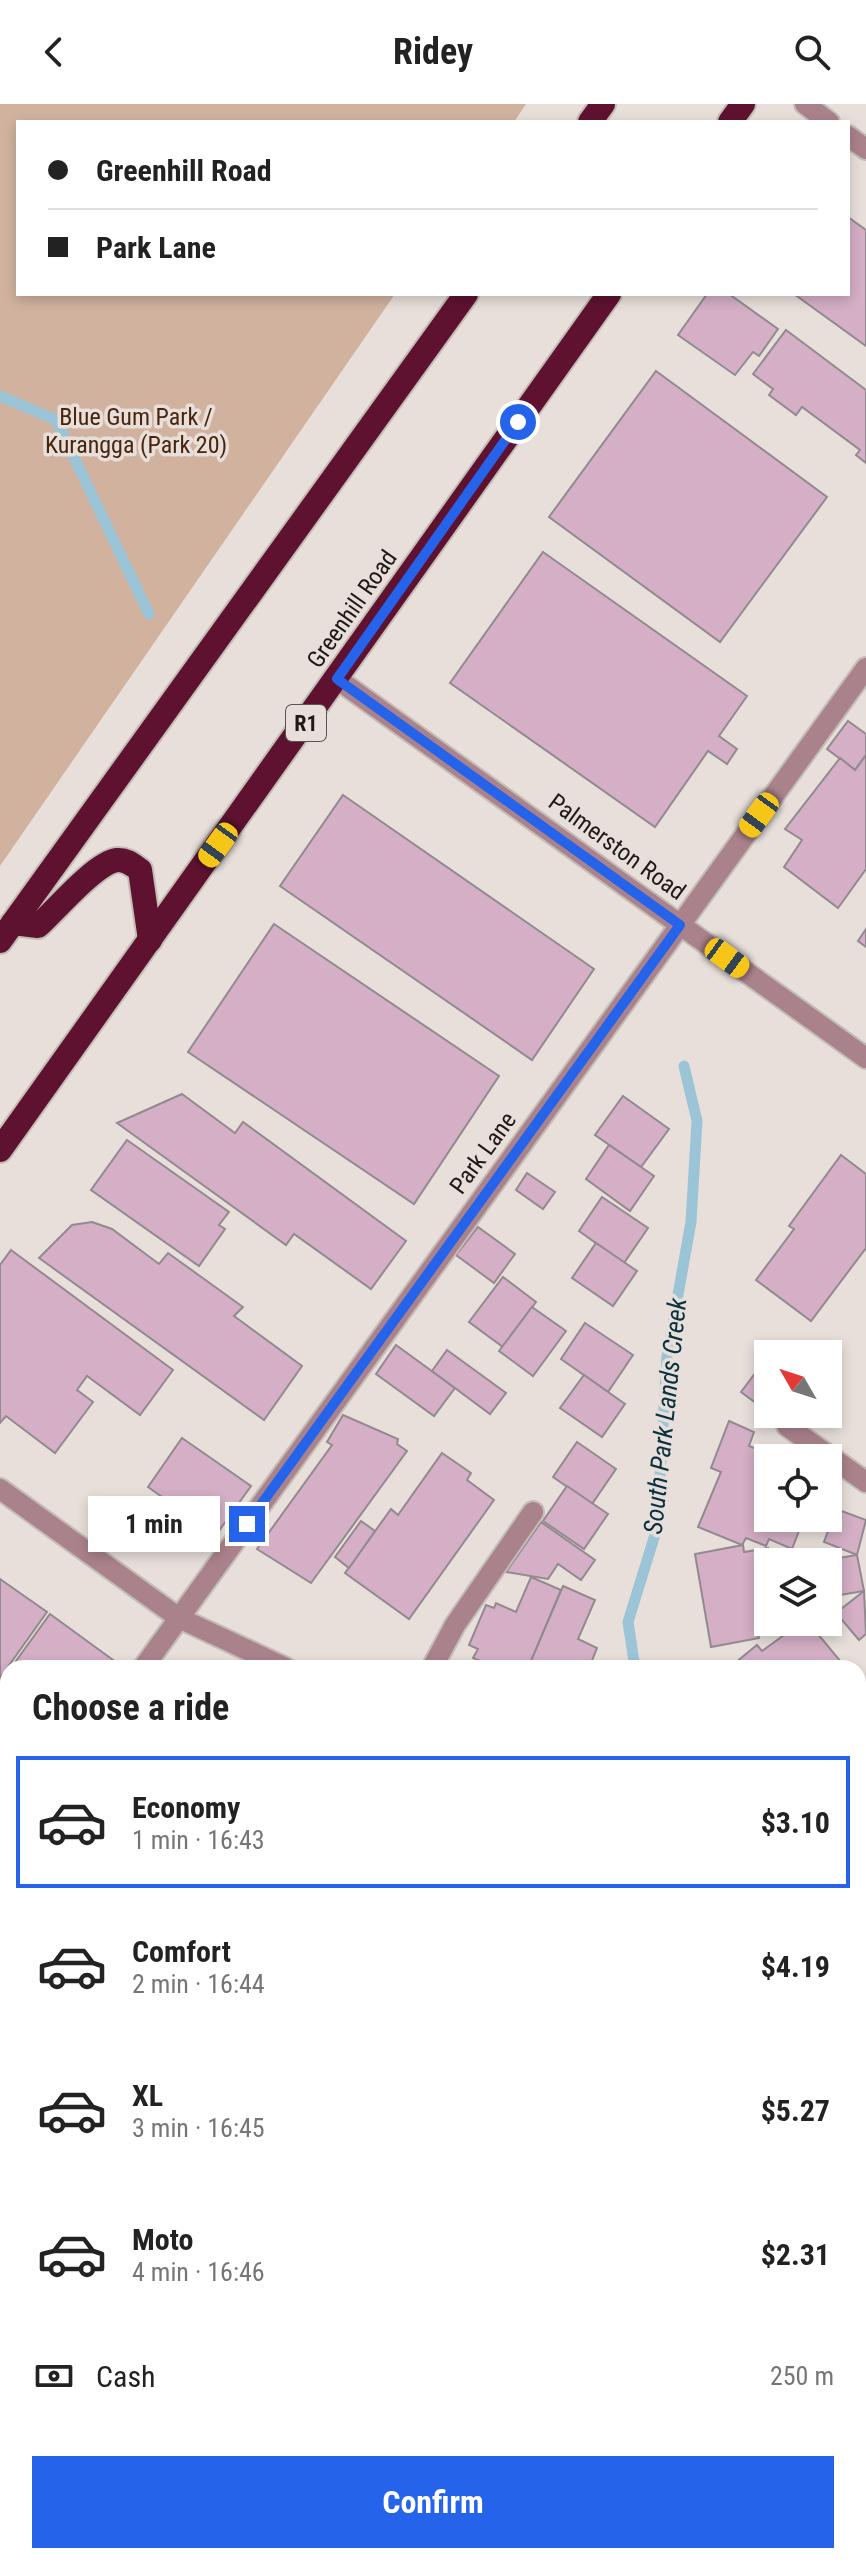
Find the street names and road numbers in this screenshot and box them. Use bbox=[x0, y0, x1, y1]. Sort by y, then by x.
street label: Greenhill Road bbox=[301, 545, 403, 673]
road number: R1 bbox=[286, 705, 326, 741]
street label: Palmerston Road bbox=[543, 788, 691, 906]
street label: Park Lane bbox=[444, 1107, 522, 1199]

